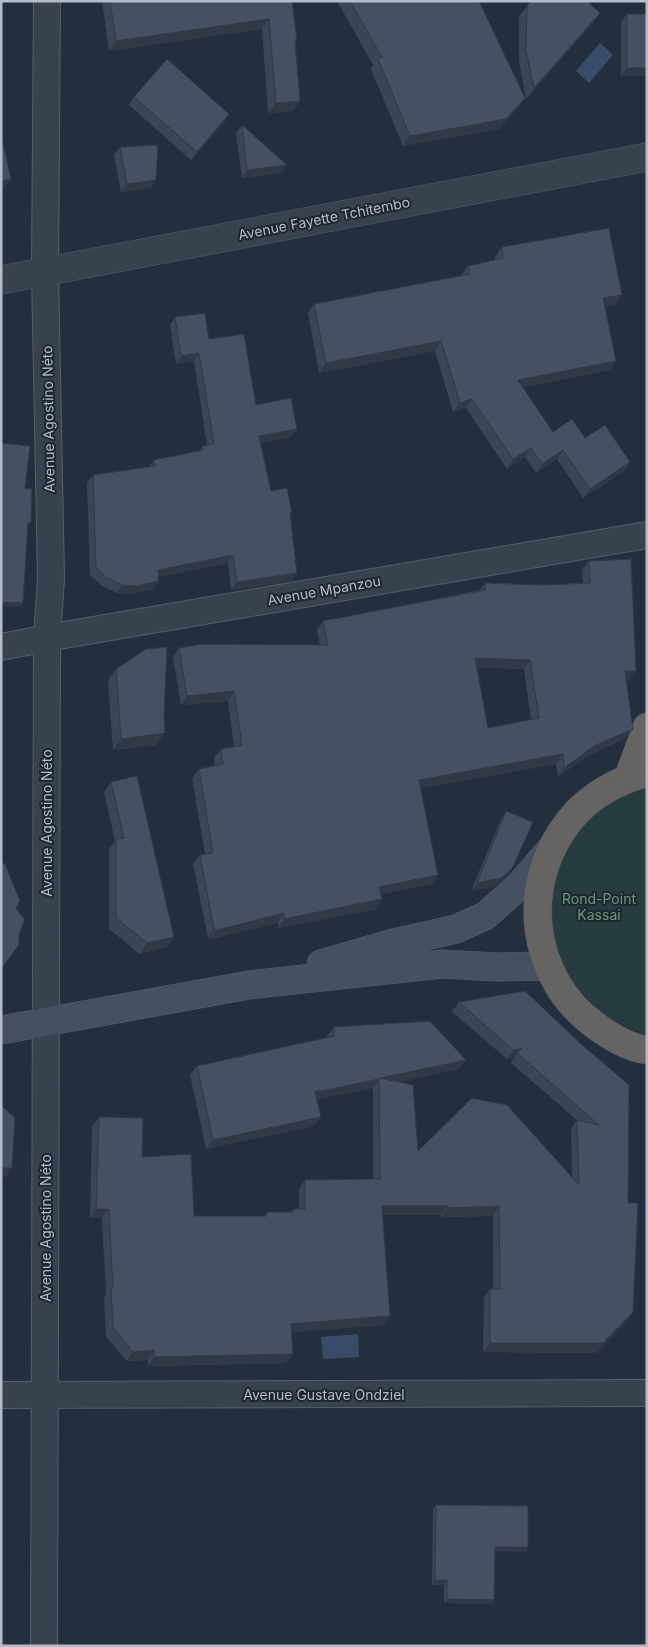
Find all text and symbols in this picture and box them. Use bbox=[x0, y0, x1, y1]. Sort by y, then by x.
street label: Avenue Fayette Tchitembo bbox=[237, 193, 411, 243]
street label: Avenue Agostino Néto bbox=[38, 345, 58, 493]
street label: Avenue Mpanzou bbox=[266, 572, 382, 608]
street label: Avenue Agostino Néto bbox=[38, 749, 55, 897]
park label: Rond-Point Kassai bbox=[562, 890, 636, 923]
street label: Avenue Agostino Néto bbox=[37, 1154, 54, 1302]
street label: Avenue Gustave Ondziel bbox=[243, 1386, 405, 1403]

